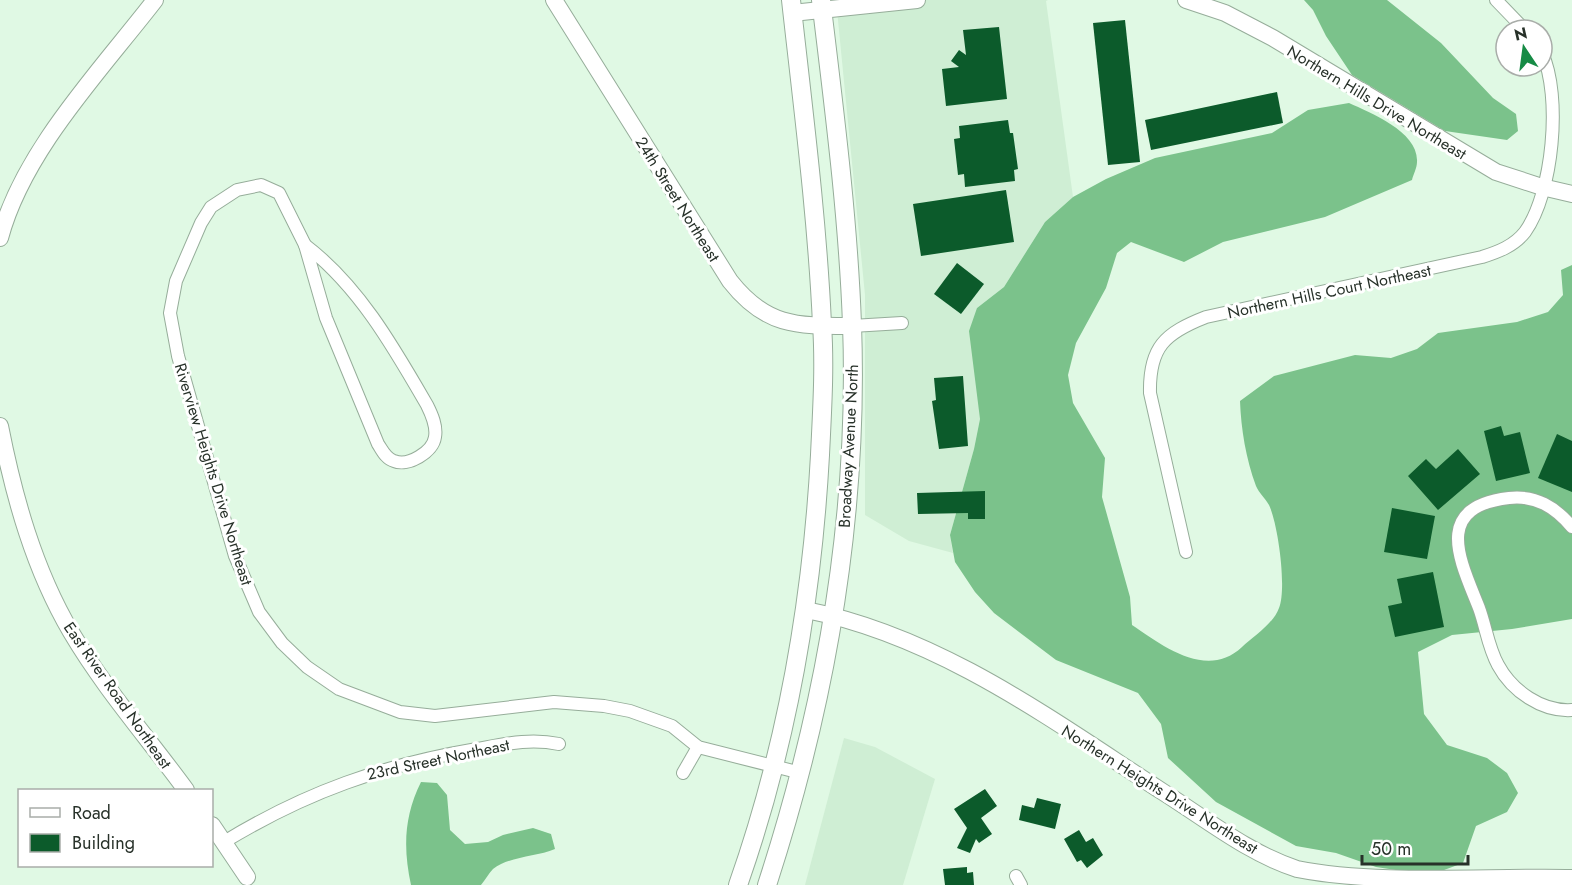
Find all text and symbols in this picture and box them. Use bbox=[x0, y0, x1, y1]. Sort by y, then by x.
north arrow bbox=[1494, 18, 1554, 78]
text: N bbox=[1512, 21, 1530, 47]
street label: Northern Hills Drive Northeast bbox=[1283, 40, 1471, 165]
street label: 24th Street Northeast bbox=[630, 132, 725, 266]
street label: Northern Hills Court Northeast bbox=[1225, 259, 1433, 324]
street label: Riverview Heights Drive Northeast bbox=[169, 360, 258, 588]
street label: Broadway Avenue North bbox=[833, 364, 864, 528]
street label: East River Road Northeast bbox=[58, 617, 177, 773]
street label: Northern Heights Drive Northeast bbox=[1057, 719, 1263, 860]
street label: 23rd Street Northeast bbox=[365, 733, 512, 786]
legend bbox=[18, 789, 213, 867]
text: Road bbox=[72, 800, 111, 826]
scale bar bbox=[1362, 828, 1468, 866]
text: Building bbox=[72, 830, 135, 856]
text: 50 m bbox=[1371, 836, 1411, 862]

